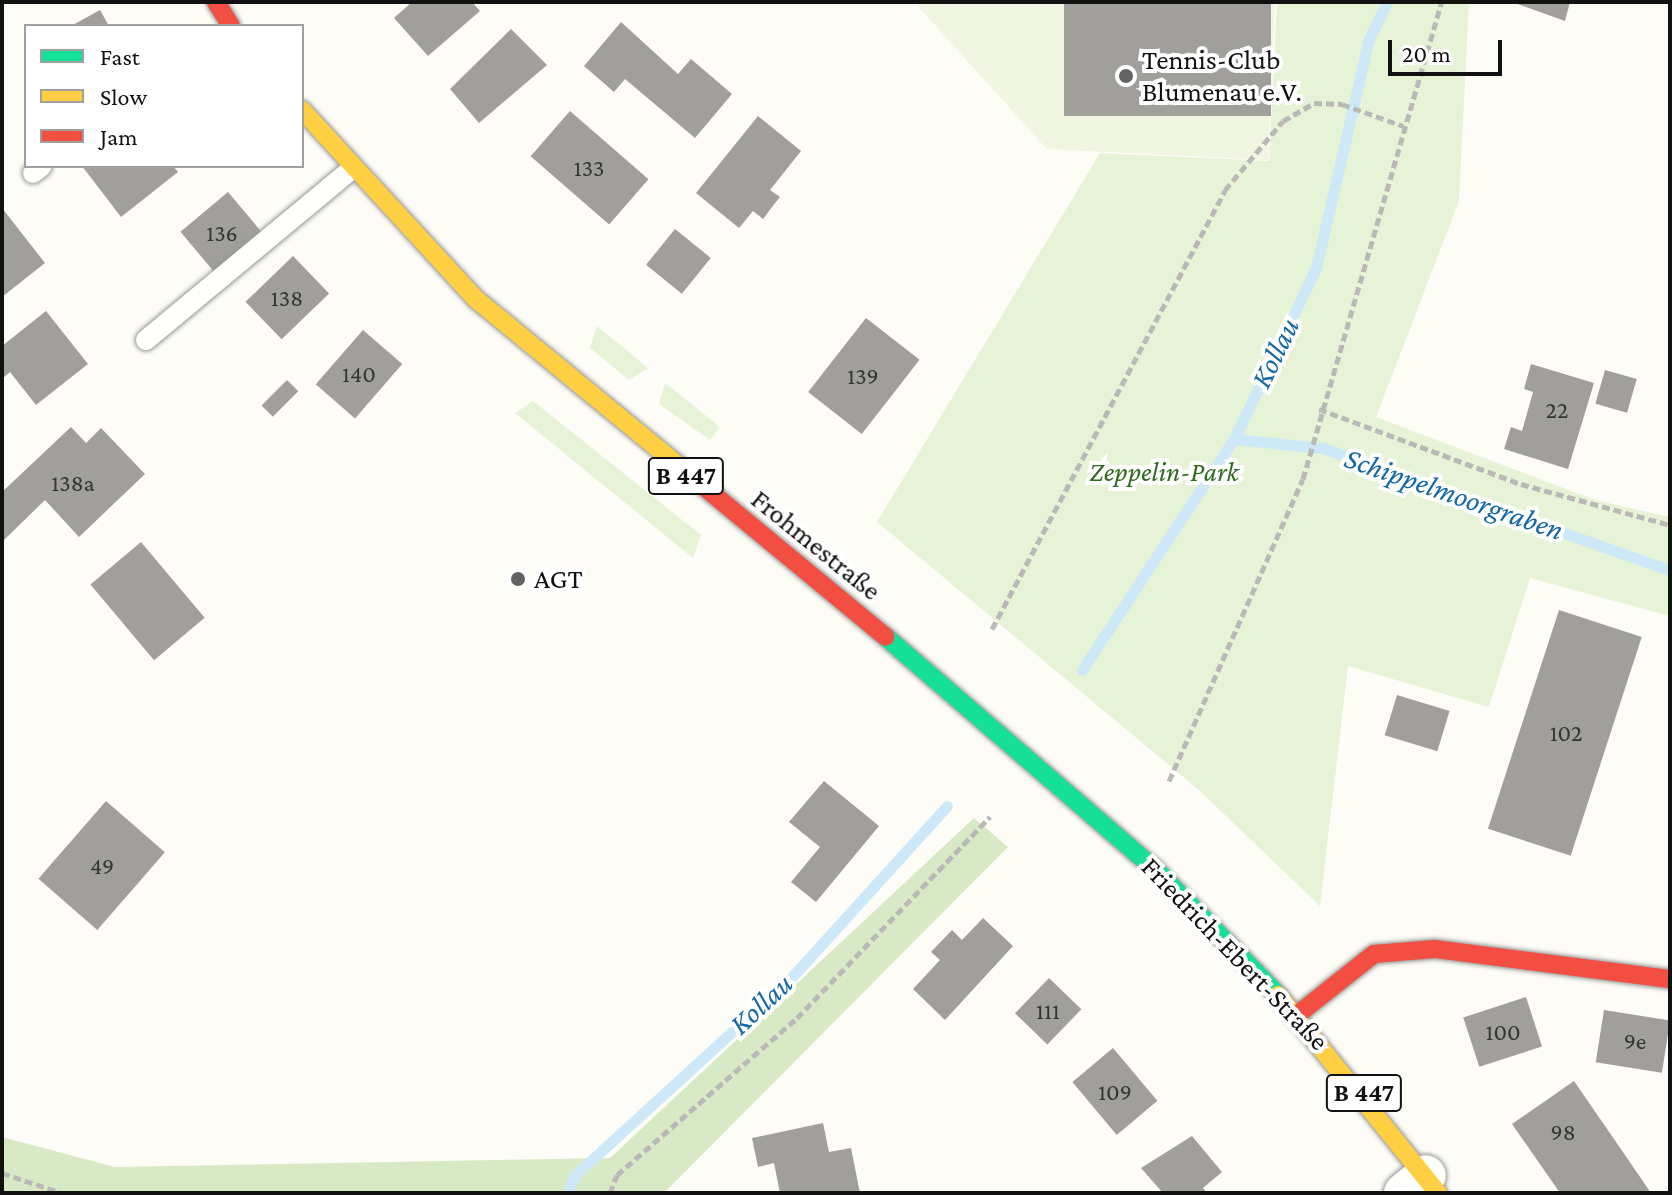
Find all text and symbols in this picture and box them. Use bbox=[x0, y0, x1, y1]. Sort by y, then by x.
legend bbox=[24, 24, 304, 168]
scale bar bbox=[1392, 24, 1506, 74]
text: 20 m bbox=[1402, 40, 1451, 67]
text: Fast bbox=[100, 43, 140, 70]
place label: Tennis-Club Blumenau e.V. bbox=[1142, 43, 1302, 109]
marker: Tennis-Club Blumenau e.V. bbox=[1117, 67, 1135, 85]
text: Slow bbox=[100, 83, 147, 110]
text: Jam bbox=[100, 123, 138, 150]
house number: 133 bbox=[574, 154, 604, 182]
house number: 136 bbox=[206, 219, 238, 247]
house number: 138 bbox=[271, 284, 303, 312]
water label: Kollau bbox=[1243, 312, 1307, 394]
house number: 140 bbox=[342, 360, 376, 388]
house number: 139 bbox=[847, 362, 879, 390]
house number: 22 bbox=[1546, 396, 1568, 424]
water label: Schippelmoorgraben bbox=[1340, 440, 1568, 548]
road number: B 447 bbox=[646, 454, 726, 498]
park label: Zeppelin-Park bbox=[1089, 455, 1239, 489]
house number: 138a bbox=[51, 469, 95, 497]
street label: Frohmestraße bbox=[744, 482, 888, 608]
place label: AGT bbox=[534, 562, 583, 596]
marker: AGT bbox=[509, 570, 527, 588]
house number: 102 bbox=[1550, 719, 1582, 747]
street label: Friedrich-Ebert-Straße bbox=[1134, 850, 1336, 1058]
house number: 49 bbox=[90, 852, 114, 880]
water label: Kollau bbox=[722, 966, 800, 1042]
house number: 111 bbox=[1036, 997, 1060, 1025]
house number: 100 bbox=[1485, 1018, 1521, 1046]
house number: 9e bbox=[1624, 1027, 1646, 1055]
road number: B 447 bbox=[1324, 1071, 1404, 1115]
house number: 109 bbox=[1098, 1078, 1132, 1106]
house number: 98 bbox=[1550, 1118, 1576, 1146]

